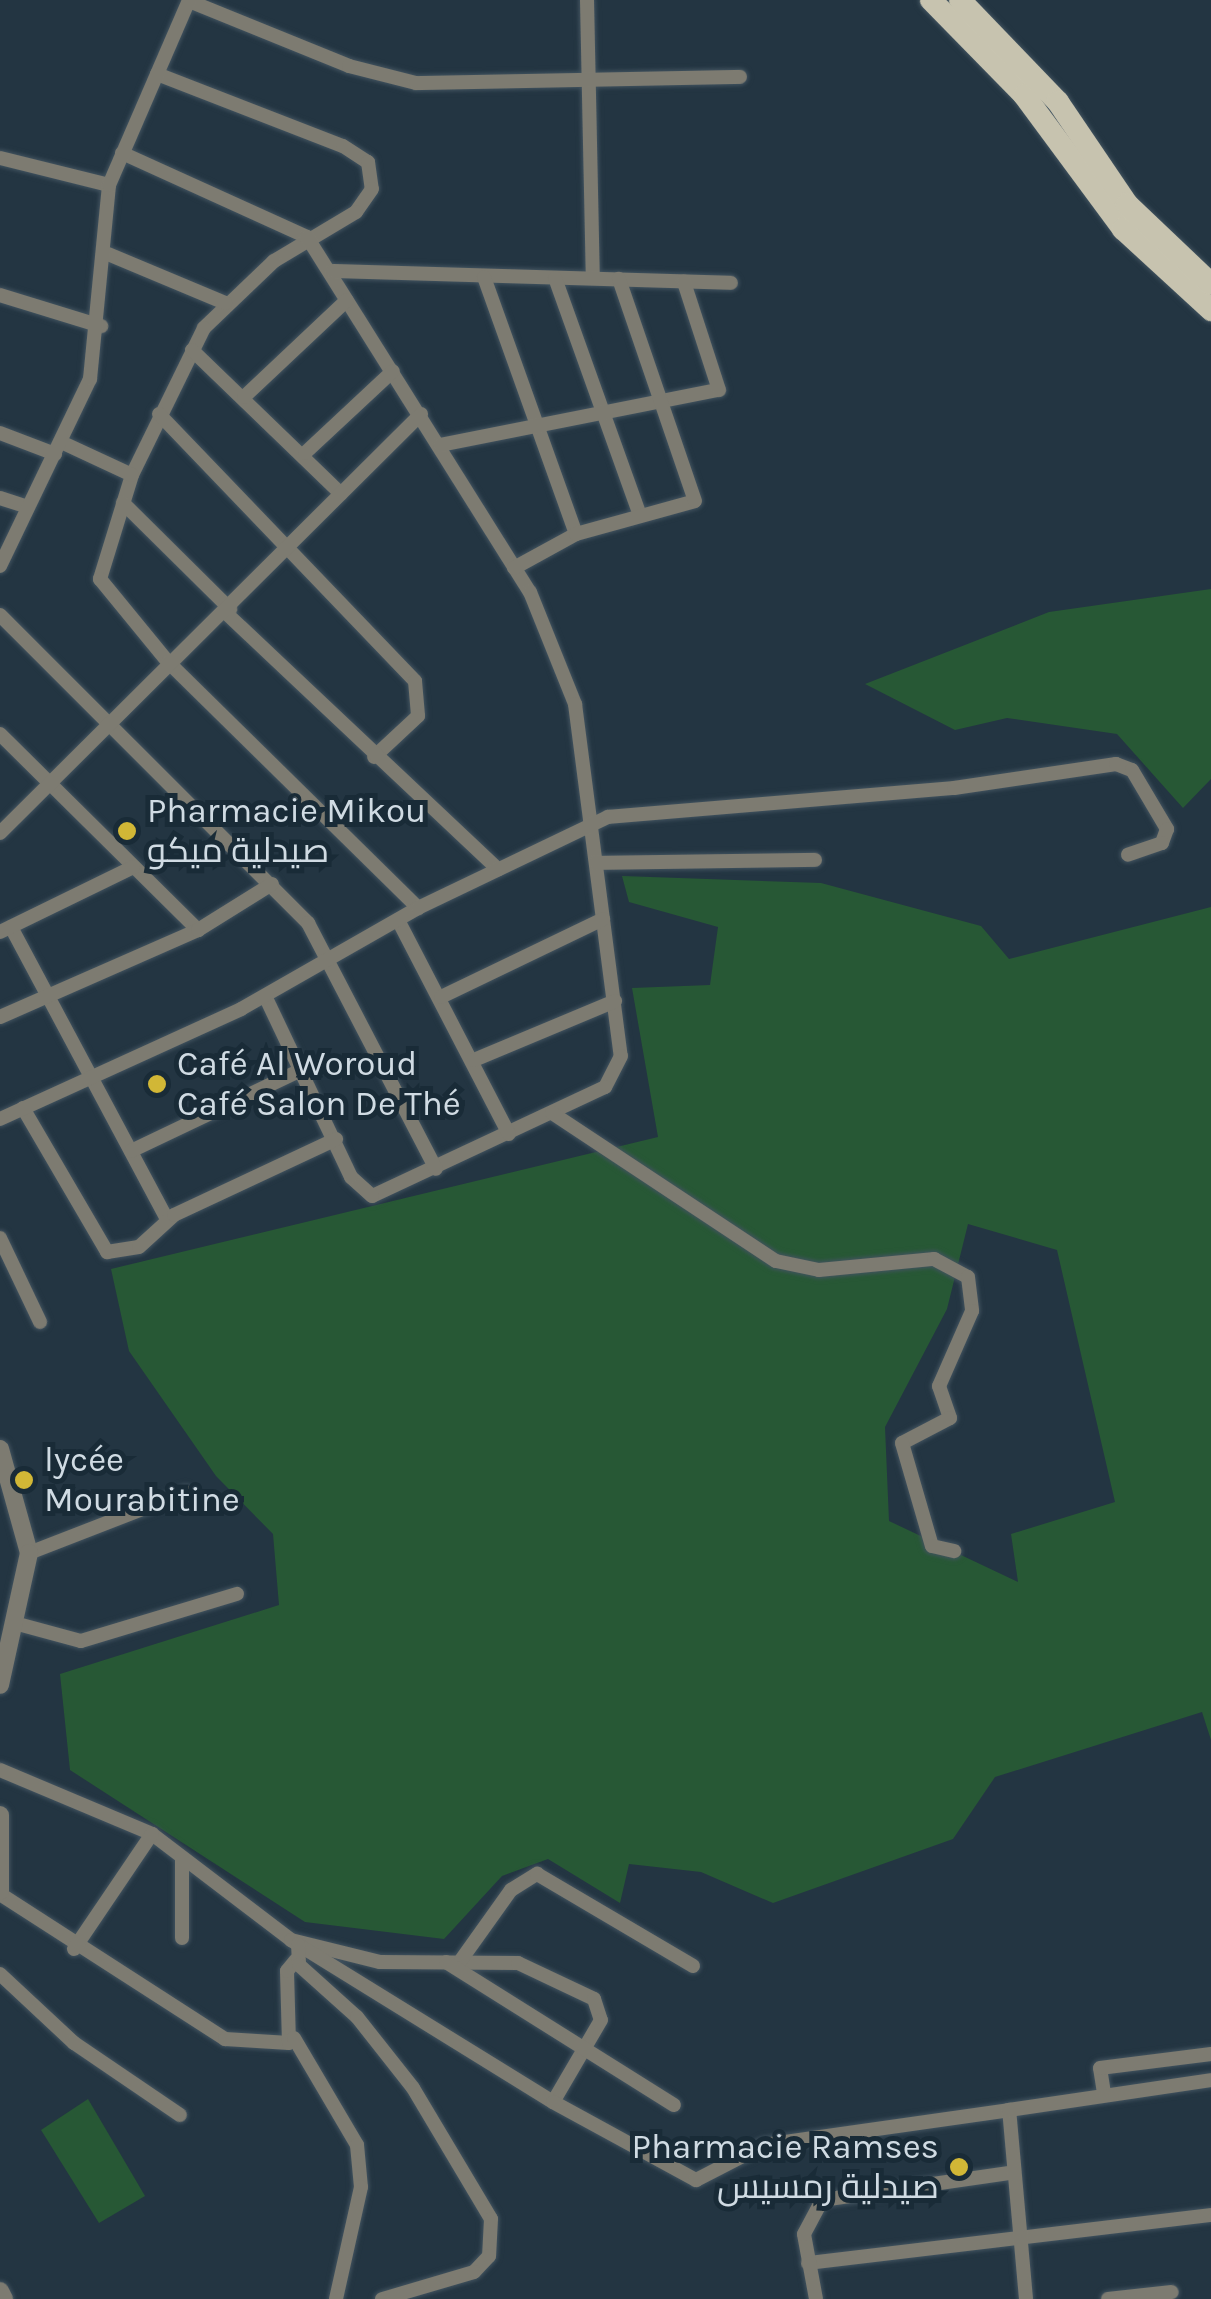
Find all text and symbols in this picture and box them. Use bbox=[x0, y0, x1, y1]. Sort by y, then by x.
place label: Pharmacie Mikou صيدلية ميكو bbox=[147, 790, 426, 872]
marker: Pharmacie Mikou صيدلية ميكو bbox=[116, 820, 138, 842]
place label: Café Al Woroud Café Salon De Thé bbox=[177, 1043, 461, 1125]
marker: Café Al Woroud Café Salon De Thé bbox=[146, 1073, 168, 1095]
place label: lycée Mourabitine bbox=[44, 1439, 240, 1521]
marker: lycée Mourabitine bbox=[13, 1469, 35, 1491]
place label: Pharmacie Ramses صيدلية رمسيس bbox=[632, 2126, 939, 2208]
marker: Pharmacie Ramses صيدلية رمسيس bbox=[948, 2156, 970, 2178]

